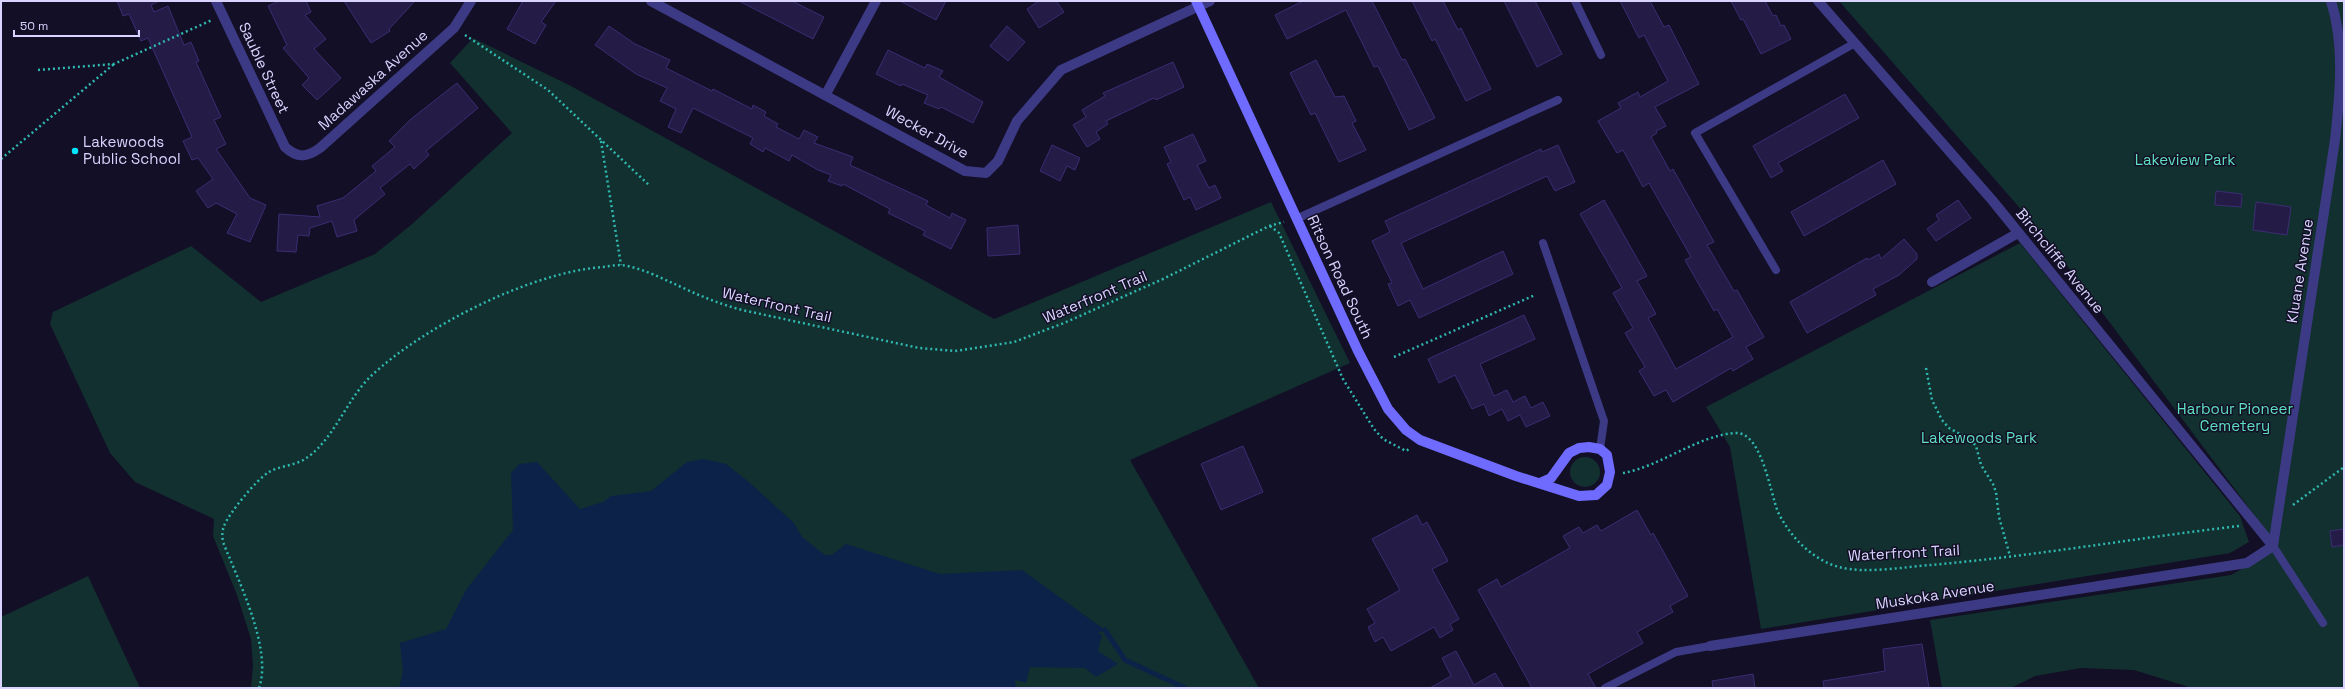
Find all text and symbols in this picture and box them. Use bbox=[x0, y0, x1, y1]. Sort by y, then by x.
scale bar bbox=[14, 12, 139, 38]
text: 50 m bbox=[20, 18, 48, 34]
street label: Sauble Street bbox=[235, 19, 294, 117]
street label: Madawaska Avenue bbox=[314, 25, 432, 134]
street label: Wecker Drive bbox=[882, 101, 973, 162]
place label: Lakewoods Public School bbox=[83, 132, 181, 168]
marker: Lakewoods Public School bbox=[70, 146, 80, 156]
park label: Lakeview Park bbox=[2135, 150, 2235, 169]
street label: Birchcliffe Avenue bbox=[2012, 204, 2109, 317]
street label: Ritson Road South bbox=[1303, 212, 1378, 342]
street label: Kluane Avenue bbox=[2282, 217, 2317, 324]
street label: Waterfront Trail bbox=[1040, 266, 1150, 327]
street label: Waterfront Trail bbox=[720, 283, 834, 326]
park label: Harbour Pioneer Cemetery bbox=[2177, 399, 2293, 435]
park label: Lakewoods Park bbox=[1921, 428, 2037, 447]
street label: Waterfront Trail bbox=[1848, 540, 1960, 565]
street label: Muskoka Avenue bbox=[1874, 576, 1996, 613]

